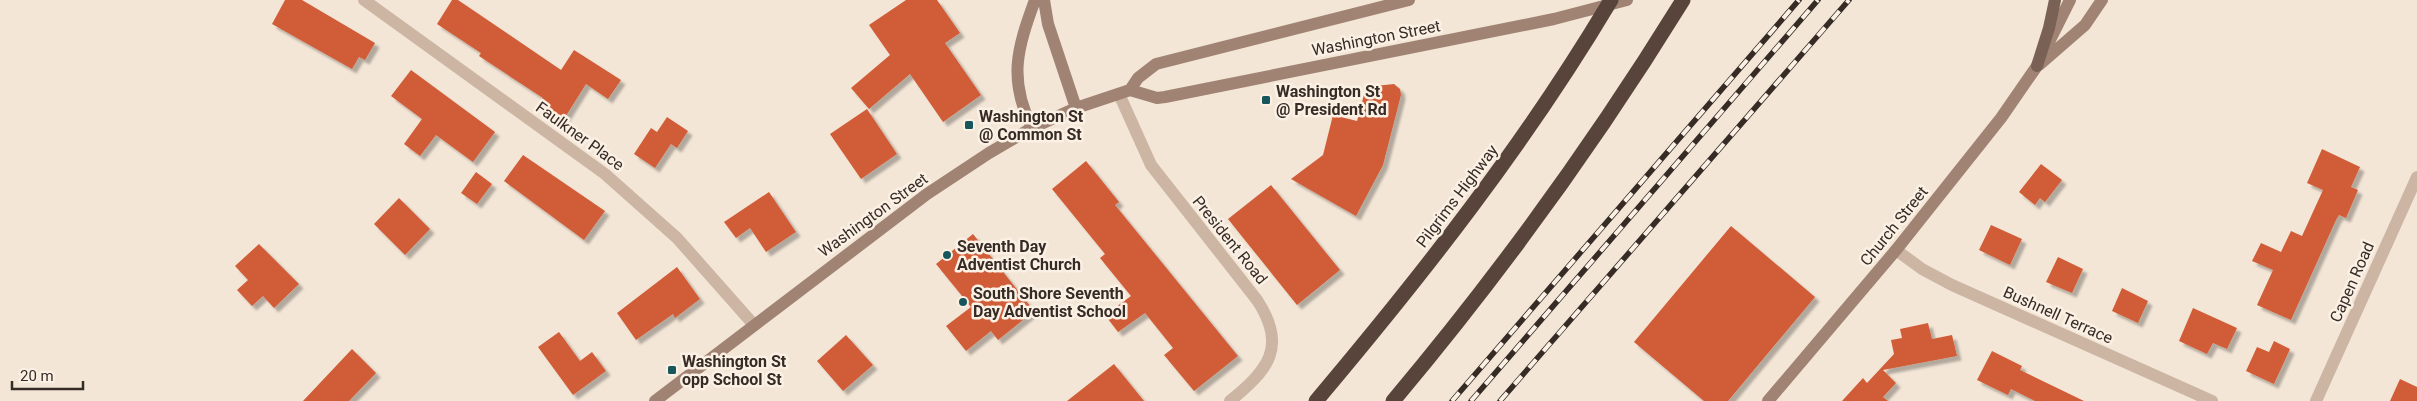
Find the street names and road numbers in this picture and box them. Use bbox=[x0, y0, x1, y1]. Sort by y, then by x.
street label: Washington Street bbox=[1310, 16, 1442, 60]
street label: Faulkner Place bbox=[532, 98, 628, 174]
street label: Pilgrims Highway bbox=[1412, 141, 1502, 251]
street label: Washington Street bbox=[815, 169, 931, 261]
street label: Church Street bbox=[1856, 182, 1932, 270]
street label: President Road bbox=[1189, 192, 1271, 288]
street label: Capen Road bbox=[2326, 239, 2378, 325]
street label: Bushnell Terrace bbox=[2000, 282, 2116, 348]

